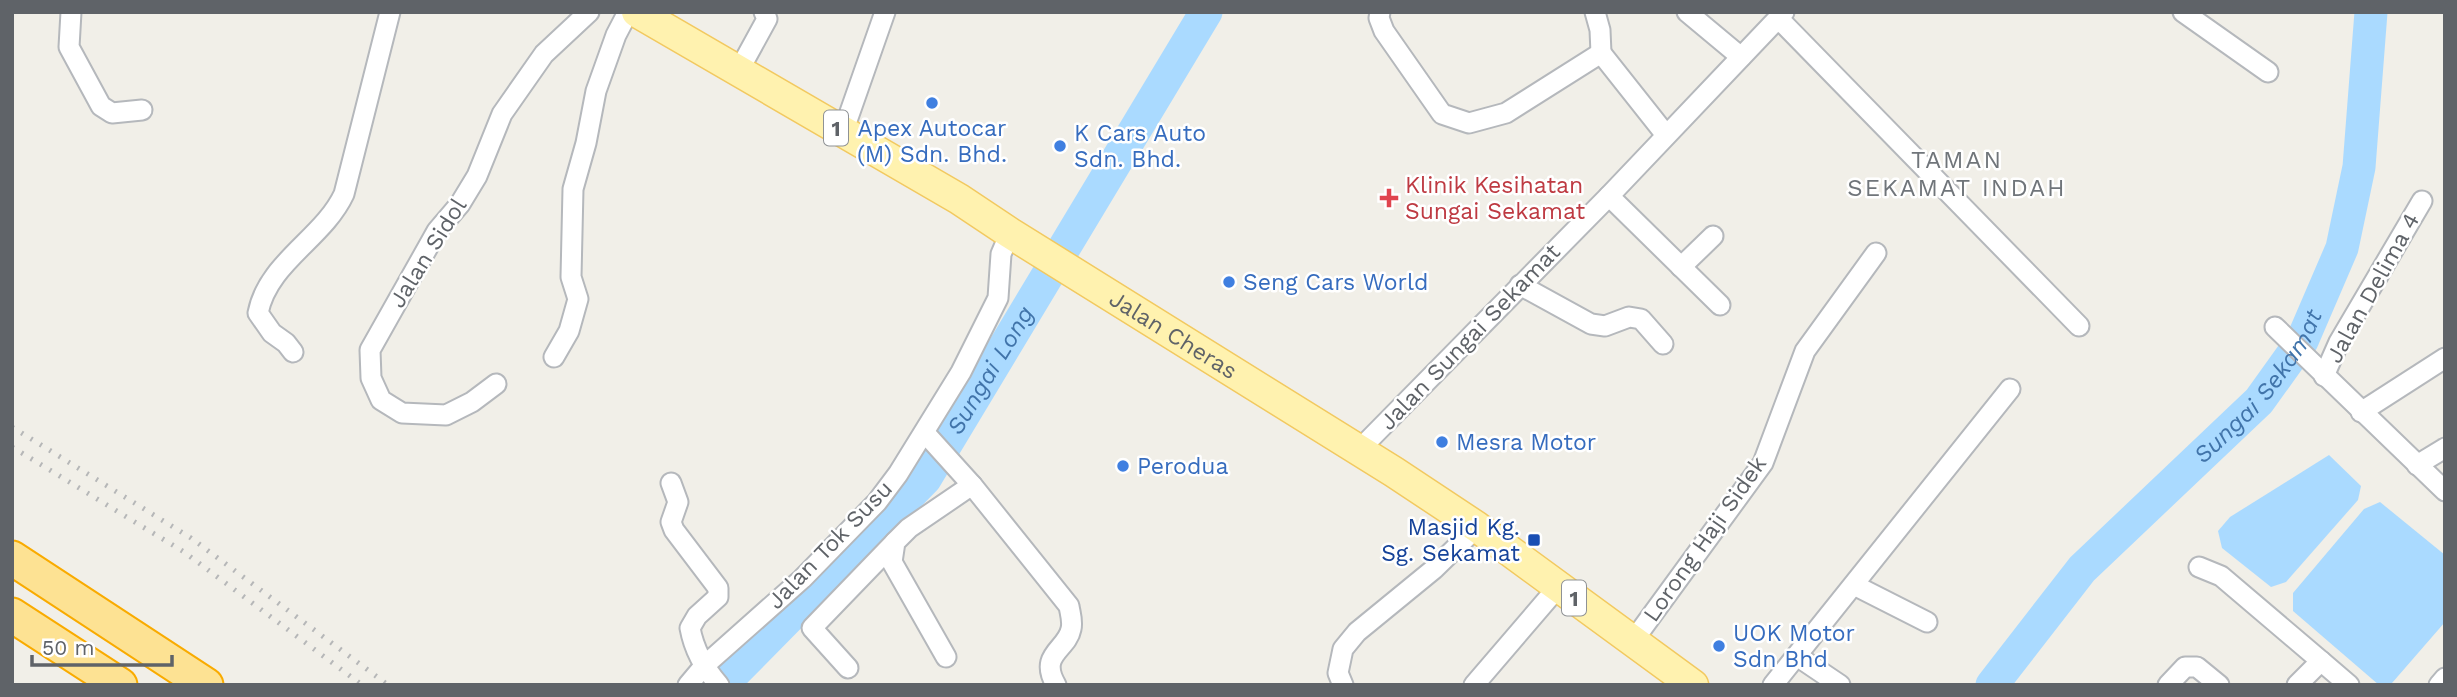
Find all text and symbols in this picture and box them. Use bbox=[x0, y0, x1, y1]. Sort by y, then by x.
marker: Apex Autocar (M) Sdn. Bhd. bbox=[924, 95, 940, 111]
road number: 1 bbox=[824, 110, 848, 146]
place label: Apex Autocar (M) Sdn. Bhd. bbox=[857, 115, 1007, 168]
place label: K Cars Auto Sdn. Bhd. bbox=[1074, 120, 1206, 173]
marker: K Cars Auto Sdn. Bhd. bbox=[1052, 138, 1068, 154]
district label: TAMAN SEKAMAT INDAH bbox=[1847, 146, 2067, 202]
place label: Klinik Kesihatan Sungai Sekamat bbox=[1405, 172, 1586, 225]
marker: Klinik Kesihatan Sungai Sekamat bbox=[1379, 188, 1399, 208]
street label: Jalan Sidol bbox=[384, 193, 472, 313]
street label: Jalan Delima 4 bbox=[2321, 208, 2425, 368]
street label: Jalan Sungai Sekamat bbox=[1374, 238, 1566, 436]
place label: Seng Cars World bbox=[1243, 269, 1428, 296]
marker: Seng Cars World bbox=[1221, 274, 1237, 290]
street label: Jalan Cheras bbox=[1104, 285, 1242, 384]
water label: Sungai Long bbox=[941, 301, 1040, 440]
water label: Sungai Sekamat bbox=[2188, 304, 2328, 469]
place label: Mesra Motor bbox=[1456, 429, 1596, 456]
marker: Mesra Motor bbox=[1434, 434, 1450, 450]
street label: Lorong Haji Sidek bbox=[1638, 451, 1772, 627]
place label: Perodua bbox=[1137, 453, 1229, 480]
marker: Perodua bbox=[1115, 458, 1131, 474]
street label: Jalan Tok Susu bbox=[762, 475, 898, 615]
place label: Masjid Kg. Sg. Sekamat bbox=[1381, 514, 1520, 567]
marker: Masjid Kg. Sg. Sekamat bbox=[1526, 532, 1542, 548]
road number: 1 bbox=[1562, 580, 1586, 616]
place label: UOK Motor Sdn Bhd bbox=[1733, 620, 1855, 673]
scale bar bbox=[32, 624, 172, 668]
text: 50 m bbox=[42, 635, 94, 660]
marker: UOK Motor Sdn Bhd bbox=[1711, 638, 1727, 654]

